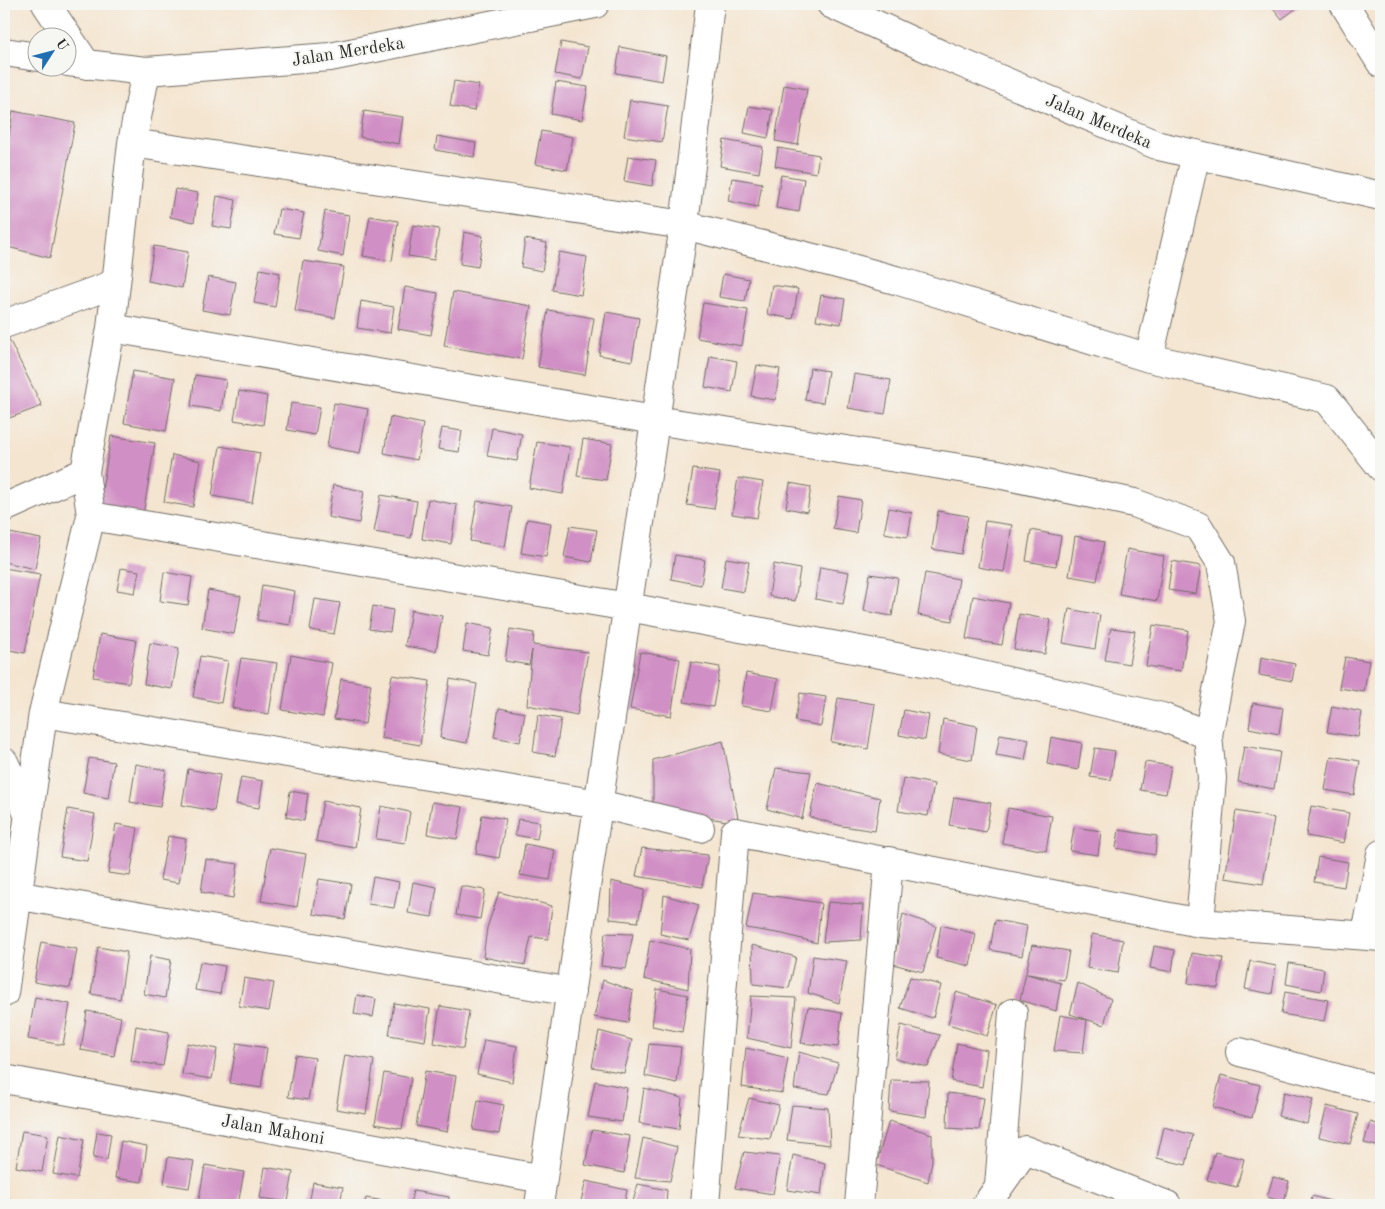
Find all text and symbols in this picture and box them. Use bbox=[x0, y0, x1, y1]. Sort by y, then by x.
north arrow bbox=[28, 28, 78, 78]
street label: Jalan Merdeka bbox=[291, 34, 406, 70]
text: U bbox=[53, 36, 71, 54]
street label: Jalan Merdeka bbox=[1043, 91, 1155, 152]
street label: Jalan Mahoni bbox=[220, 1112, 326, 1148]

